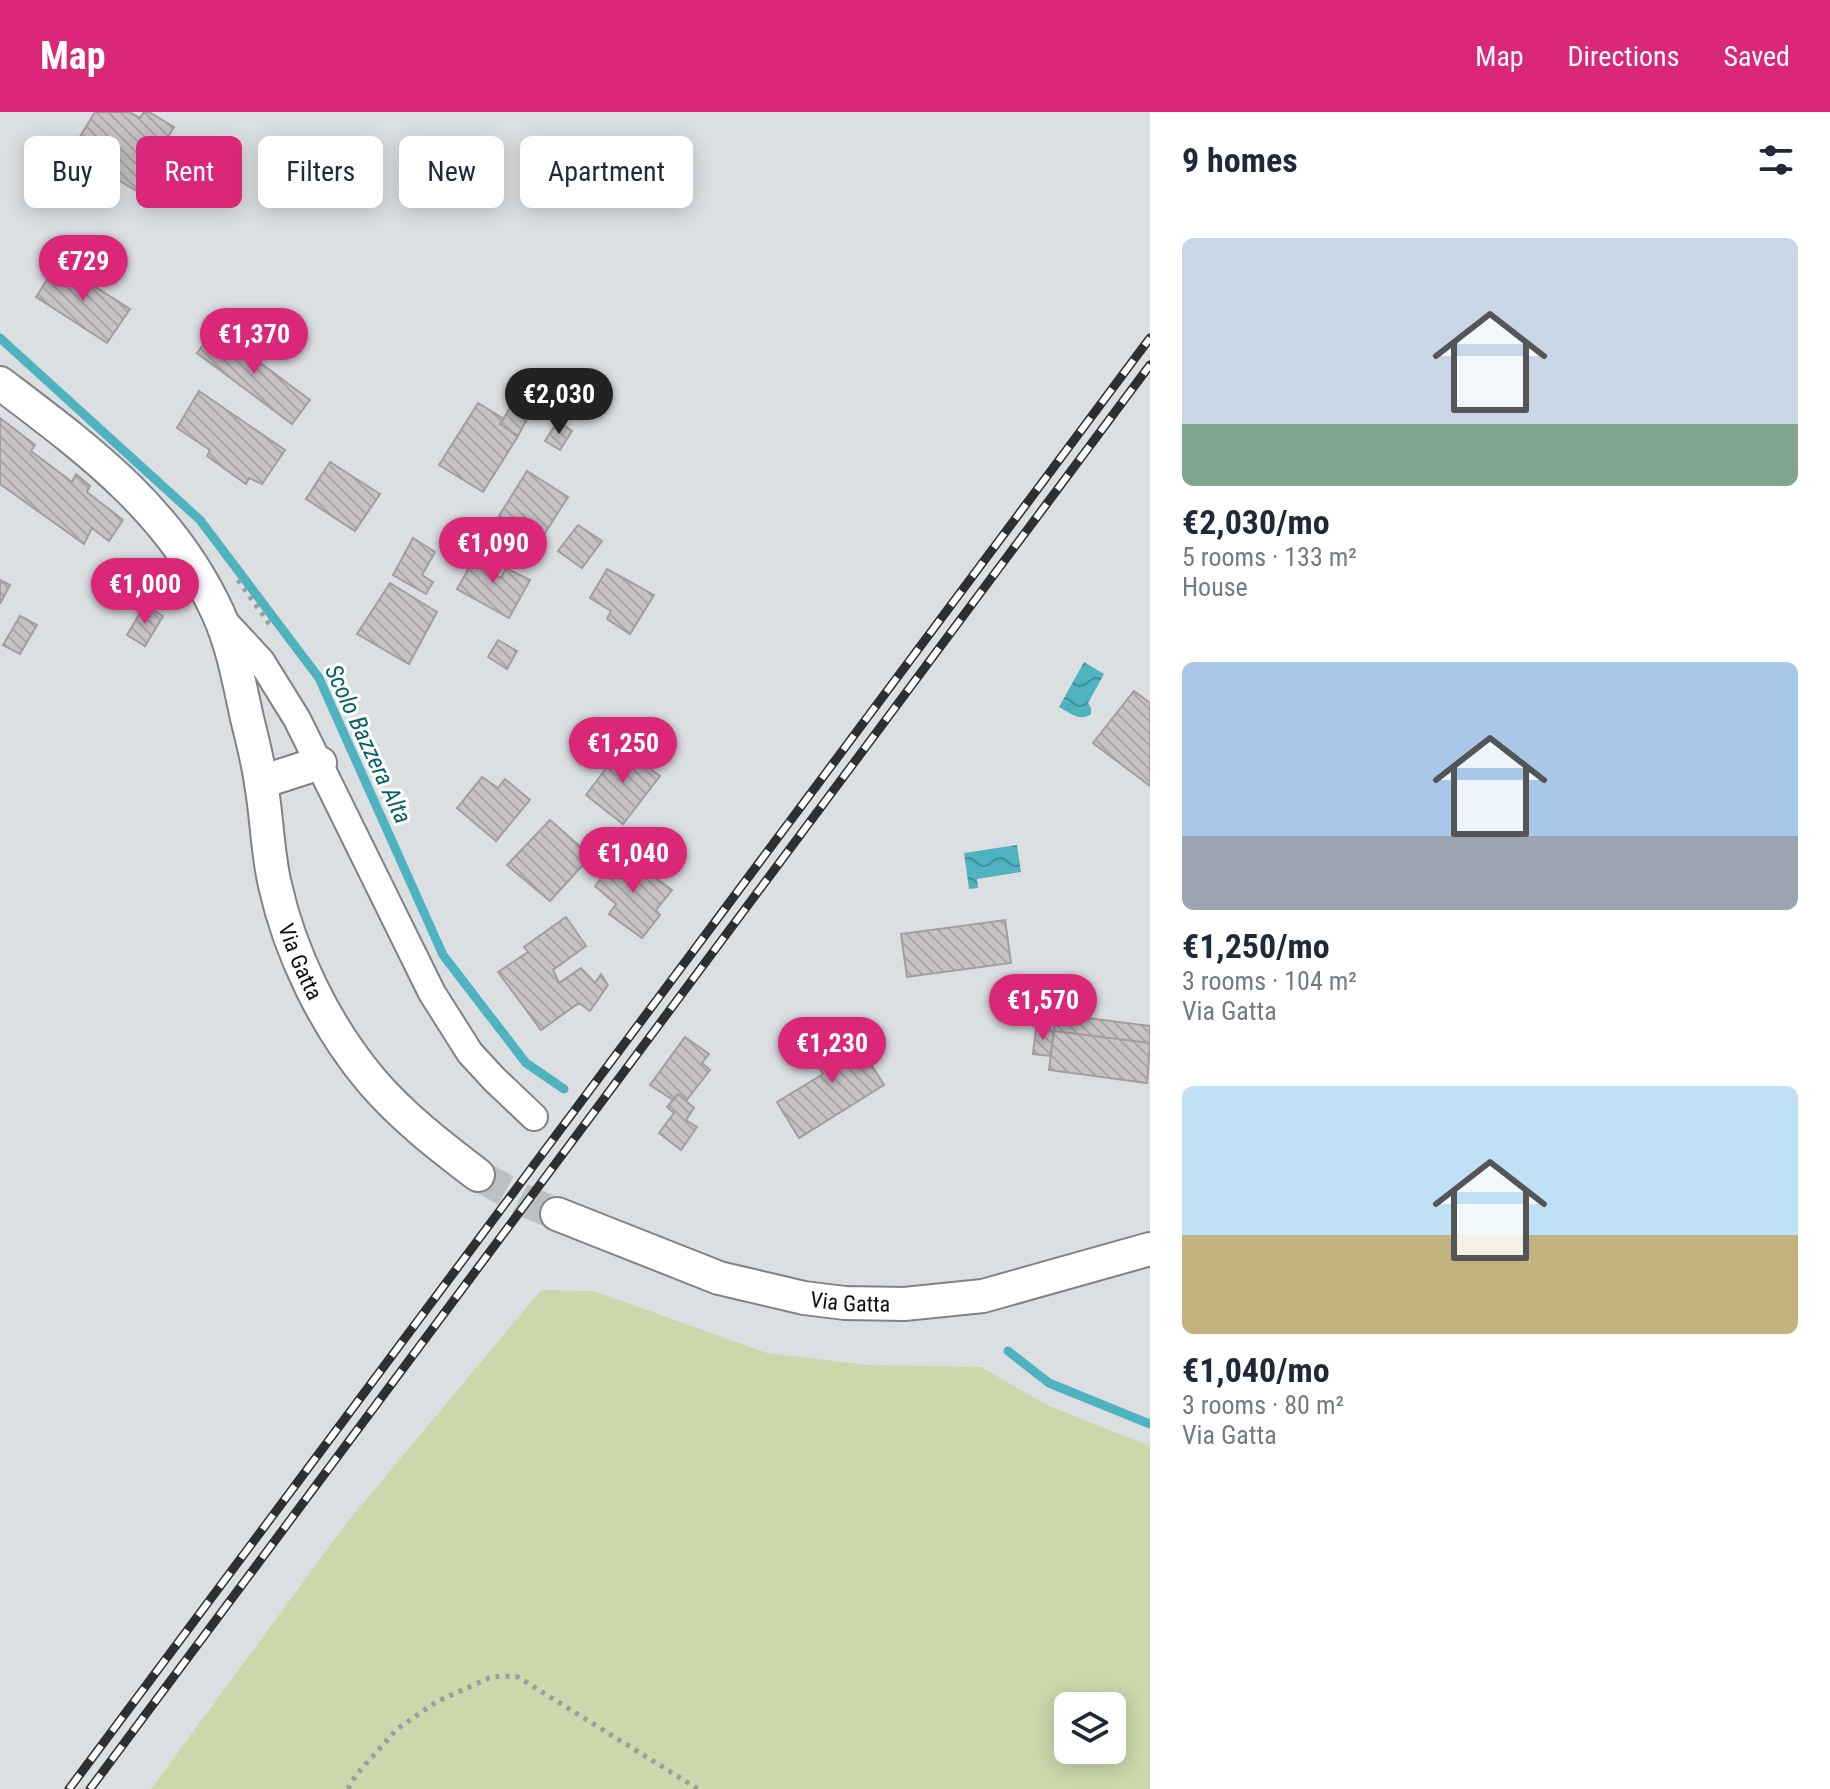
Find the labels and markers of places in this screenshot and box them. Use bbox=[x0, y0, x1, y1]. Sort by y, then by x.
pin: €729 bbox=[36, 235, 130, 303]
pin: €1,370 bbox=[189, 308, 319, 376]
pin: €2,030 bbox=[494, 368, 624, 436]
pin: €1,090 bbox=[428, 517, 558, 585]
pin: €1,000 bbox=[80, 558, 210, 626]
pin: €1,250 bbox=[558, 717, 688, 785]
pin: €1,040 bbox=[568, 827, 698, 895]
pin: €1,570 bbox=[978, 974, 1108, 1042]
pin: €1,230 bbox=[767, 1017, 897, 1085]

